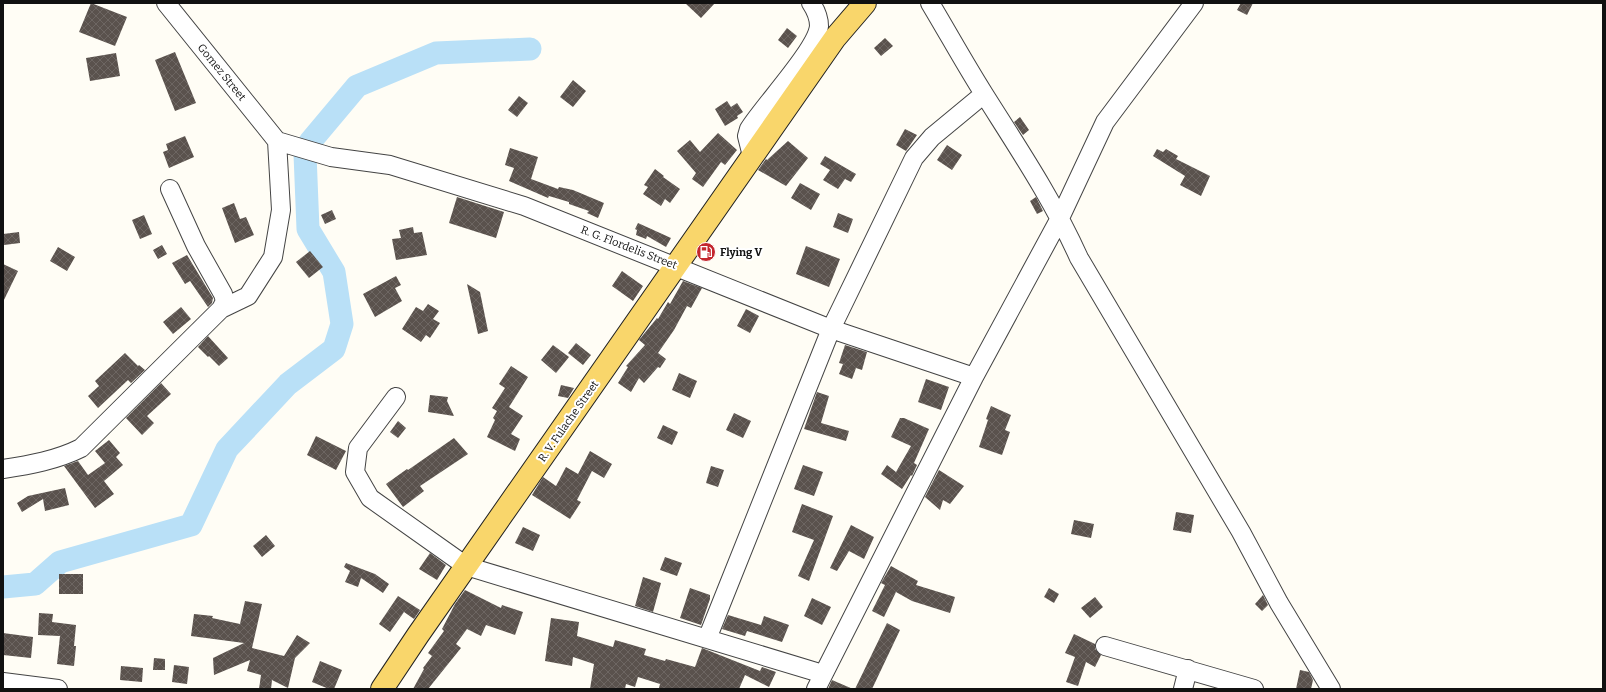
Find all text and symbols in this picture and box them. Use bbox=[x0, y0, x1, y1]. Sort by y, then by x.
street label: Gomez Street bbox=[195, 41, 249, 103]
street label: R. G. Flordelis Street bbox=[579, 223, 679, 272]
fuel station icon: Flying V bbox=[695, 241, 717, 263]
place label: Flying V bbox=[720, 246, 762, 259]
street label: R. V. Fulache Street bbox=[535, 378, 601, 464]

